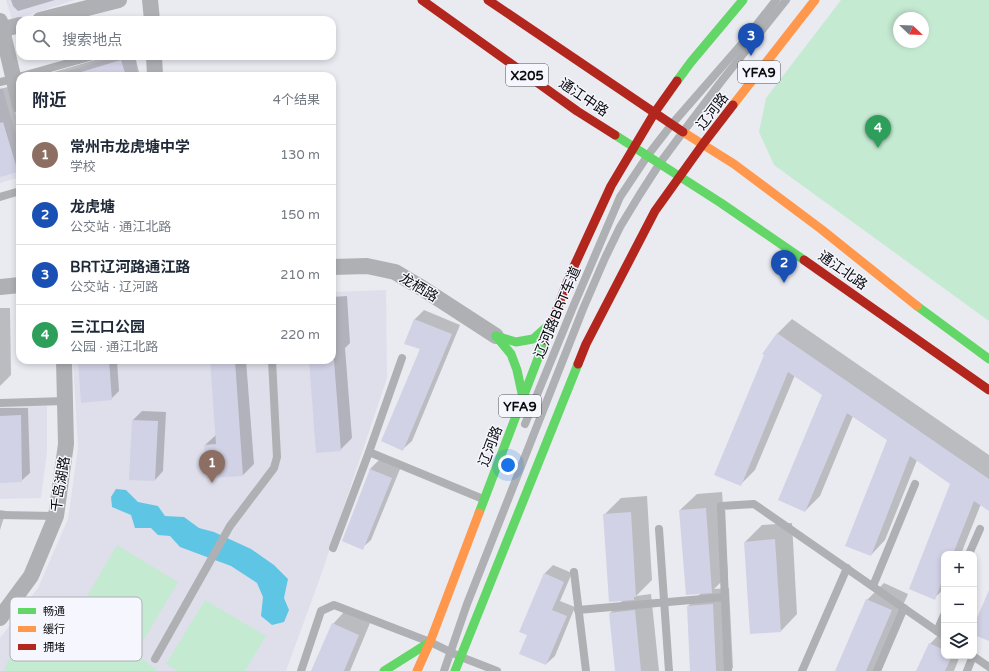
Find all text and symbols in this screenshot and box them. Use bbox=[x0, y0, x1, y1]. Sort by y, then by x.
north arrow bbox=[893, 12, 929, 48]
search box bbox=[16, 16, 336, 60]
pin: 3 bbox=[738, 23, 764, 56]
icon: search bbox=[30, 27, 52, 49]
text: 搜索地点 bbox=[62, 31, 122, 49]
road number: YFA9 bbox=[738, 61, 780, 83]
road number: X205 bbox=[506, 64, 548, 86]
street label: 通江中路 bbox=[556, 75, 612, 120]
text: 附近 bbox=[32, 90, 66, 111]
street label: 辽河路 bbox=[693, 90, 732, 133]
text: 4个结果 bbox=[273, 92, 320, 108]
pin: 4 bbox=[865, 115, 891, 148]
text: 常州市龙虎塘中学 bbox=[70, 138, 190, 156]
text: 1 bbox=[41, 147, 49, 163]
text: 130 m bbox=[280, 147, 320, 163]
text: 学校 bbox=[70, 159, 96, 175]
text: 龙虎塘 bbox=[70, 198, 115, 216]
text: 2 bbox=[41, 207, 49, 223]
text: 150 m bbox=[280, 207, 320, 223]
text: 公交站 · 通江北路 bbox=[70, 219, 171, 235]
street label: 通江北路 bbox=[815, 247, 871, 293]
pin: 2 bbox=[771, 250, 797, 283]
text: BRT辽河路通江路 bbox=[70, 258, 190, 276]
street label: 辽河路BRT车道 bbox=[530, 264, 584, 361]
text: 3 bbox=[41, 267, 49, 283]
text: 210 m bbox=[280, 267, 320, 283]
street label: 龙栖路 bbox=[396, 269, 441, 306]
text: 公交站 · 辽河路 bbox=[70, 279, 158, 295]
text: 三江口公园 bbox=[70, 318, 145, 336]
text: 4 bbox=[41, 327, 49, 343]
text: 220 m bbox=[280, 327, 320, 343]
text: 公园 · 通江北路 bbox=[70, 339, 158, 355]
road number: YFA9 bbox=[499, 395, 541, 417]
street label: 辽河路 bbox=[475, 424, 506, 469]
pin: 1 bbox=[199, 450, 225, 483]
street label: 千岛湖路 bbox=[48, 455, 73, 513]
your location bbox=[498, 455, 518, 475]
map controls bbox=[941, 551, 977, 659]
button: + bbox=[941, 551, 977, 587]
button: − bbox=[941, 587, 977, 623]
legend bbox=[10, 597, 142, 661]
text: 畅通 bbox=[43, 605, 65, 618]
text: 缓行 bbox=[43, 623, 65, 636]
button: layers bbox=[941, 623, 977, 659]
text: 拥堵 bbox=[43, 641, 65, 654]

